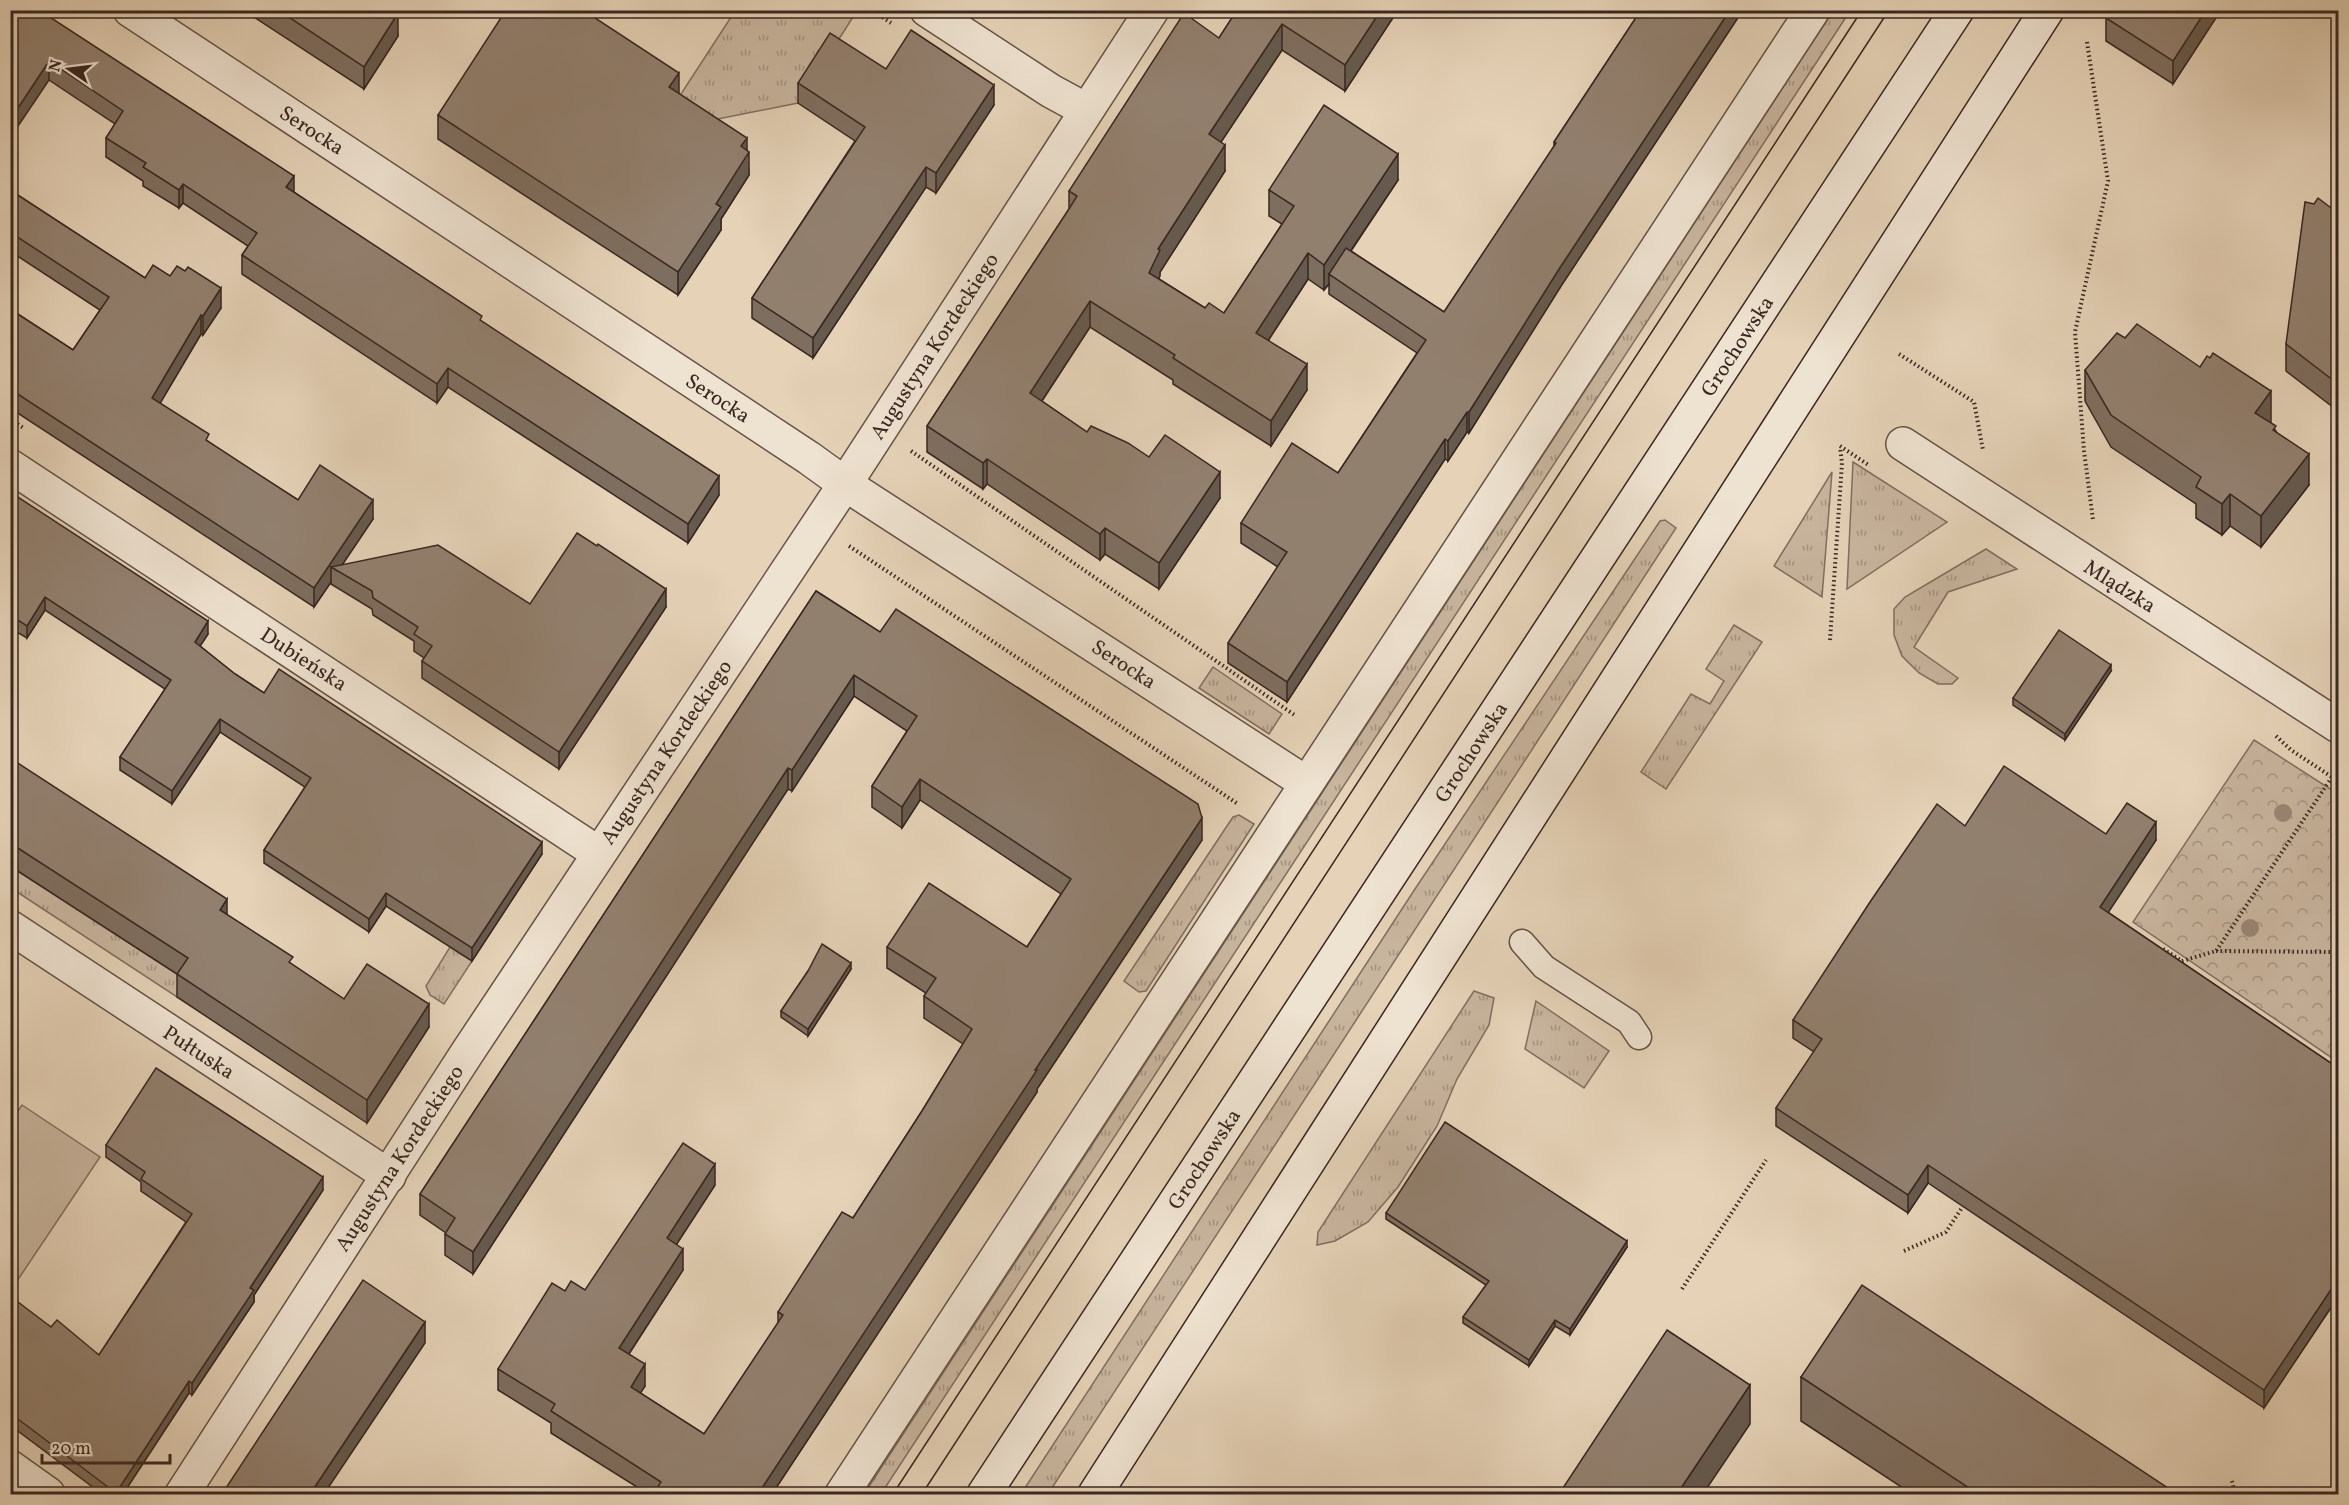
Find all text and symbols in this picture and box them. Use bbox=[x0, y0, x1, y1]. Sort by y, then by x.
north arrow bbox=[39, 39, 99, 99]
text: N bbox=[44, 57, 69, 74]
street label: Serocka bbox=[273, 99, 349, 163]
street label: Augustyna Kordeckiego bbox=[864, 248, 1007, 446]
street label: Grochowska bbox=[1695, 291, 1782, 403]
street label: Serocka bbox=[679, 367, 755, 431]
street label: Mlądzka bbox=[2077, 554, 2161, 621]
street label: Dubieńska bbox=[254, 621, 352, 699]
street label: Serocka bbox=[1085, 633, 1161, 697]
street label: Augustyna Kordeckiego bbox=[594, 655, 740, 851]
street label: Grochowska bbox=[1429, 697, 1516, 809]
street label: Pułtuska bbox=[157, 1019, 240, 1087]
street label: Augustyna Kordeckiego bbox=[329, 1060, 472, 1258]
street label: Grochowska bbox=[1162, 1104, 1249, 1216]
scale bar bbox=[42, 1427, 170, 1465]
text: 20 m bbox=[51, 1437, 91, 1462]

